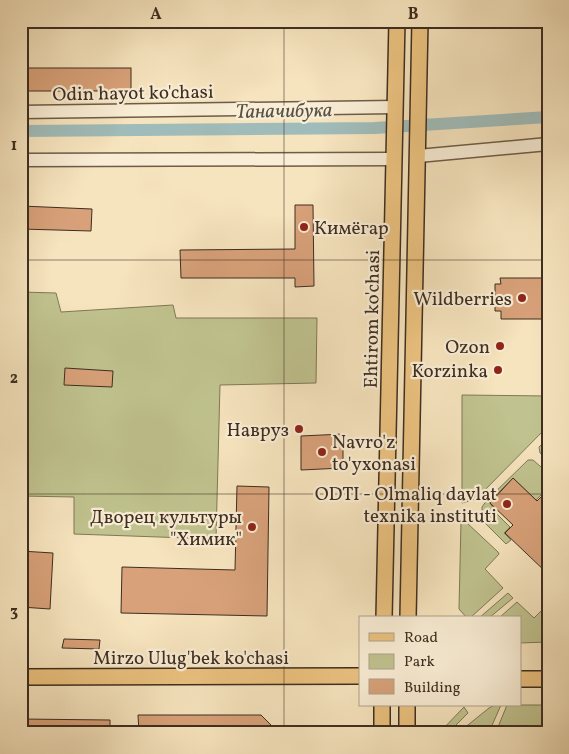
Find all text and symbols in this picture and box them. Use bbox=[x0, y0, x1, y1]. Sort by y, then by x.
text: A bbox=[150, 4, 162, 26]
text: B bbox=[408, 4, 419, 26]
street label: Odin hayot ko'chasi bbox=[52, 80, 214, 108]
water label: Таначибука bbox=[235, 97, 333, 127]
text: 1 bbox=[11, 135, 17, 157]
place label: Кимёгар bbox=[314, 216, 389, 242]
marker: Кимёгар bbox=[298, 221, 310, 233]
street label: Ehtirom ko'chasi bbox=[359, 249, 387, 389]
place label: Wildberries bbox=[413, 287, 512, 313]
marker: Wildberries bbox=[516, 292, 528, 304]
place label: Ozon bbox=[445, 335, 490, 361]
marker: Ozon bbox=[494, 340, 506, 352]
place label: Korzinka bbox=[411, 359, 488, 385]
marker: Korzinka bbox=[492, 364, 504, 376]
text: 2 bbox=[10, 368, 18, 390]
place label: Навруз bbox=[226, 418, 289, 444]
marker: Навруз bbox=[293, 423, 305, 435]
place label: Navro'z to'yxonasi bbox=[332, 430, 416, 478]
marker: Navro'z to'yxonasi bbox=[316, 446, 328, 458]
place label: ODTI - Olmaliq davlat texnika instituti bbox=[315, 482, 497, 530]
marker: ODTI - Olmaliq davlat texnika instituti bbox=[501, 498, 513, 510]
place label: Дворец культуры "Химик" bbox=[90, 505, 242, 553]
marker: Дворец культуры "Химик" bbox=[246, 521, 258, 533]
text: 3 bbox=[10, 601, 18, 623]
legend bbox=[359, 616, 522, 706]
text: Road bbox=[404, 628, 438, 649]
street label: Mirzo Ulug'bek ko'chasi bbox=[93, 646, 289, 672]
text: Park bbox=[404, 652, 435, 673]
text: Building bbox=[404, 678, 461, 699]

